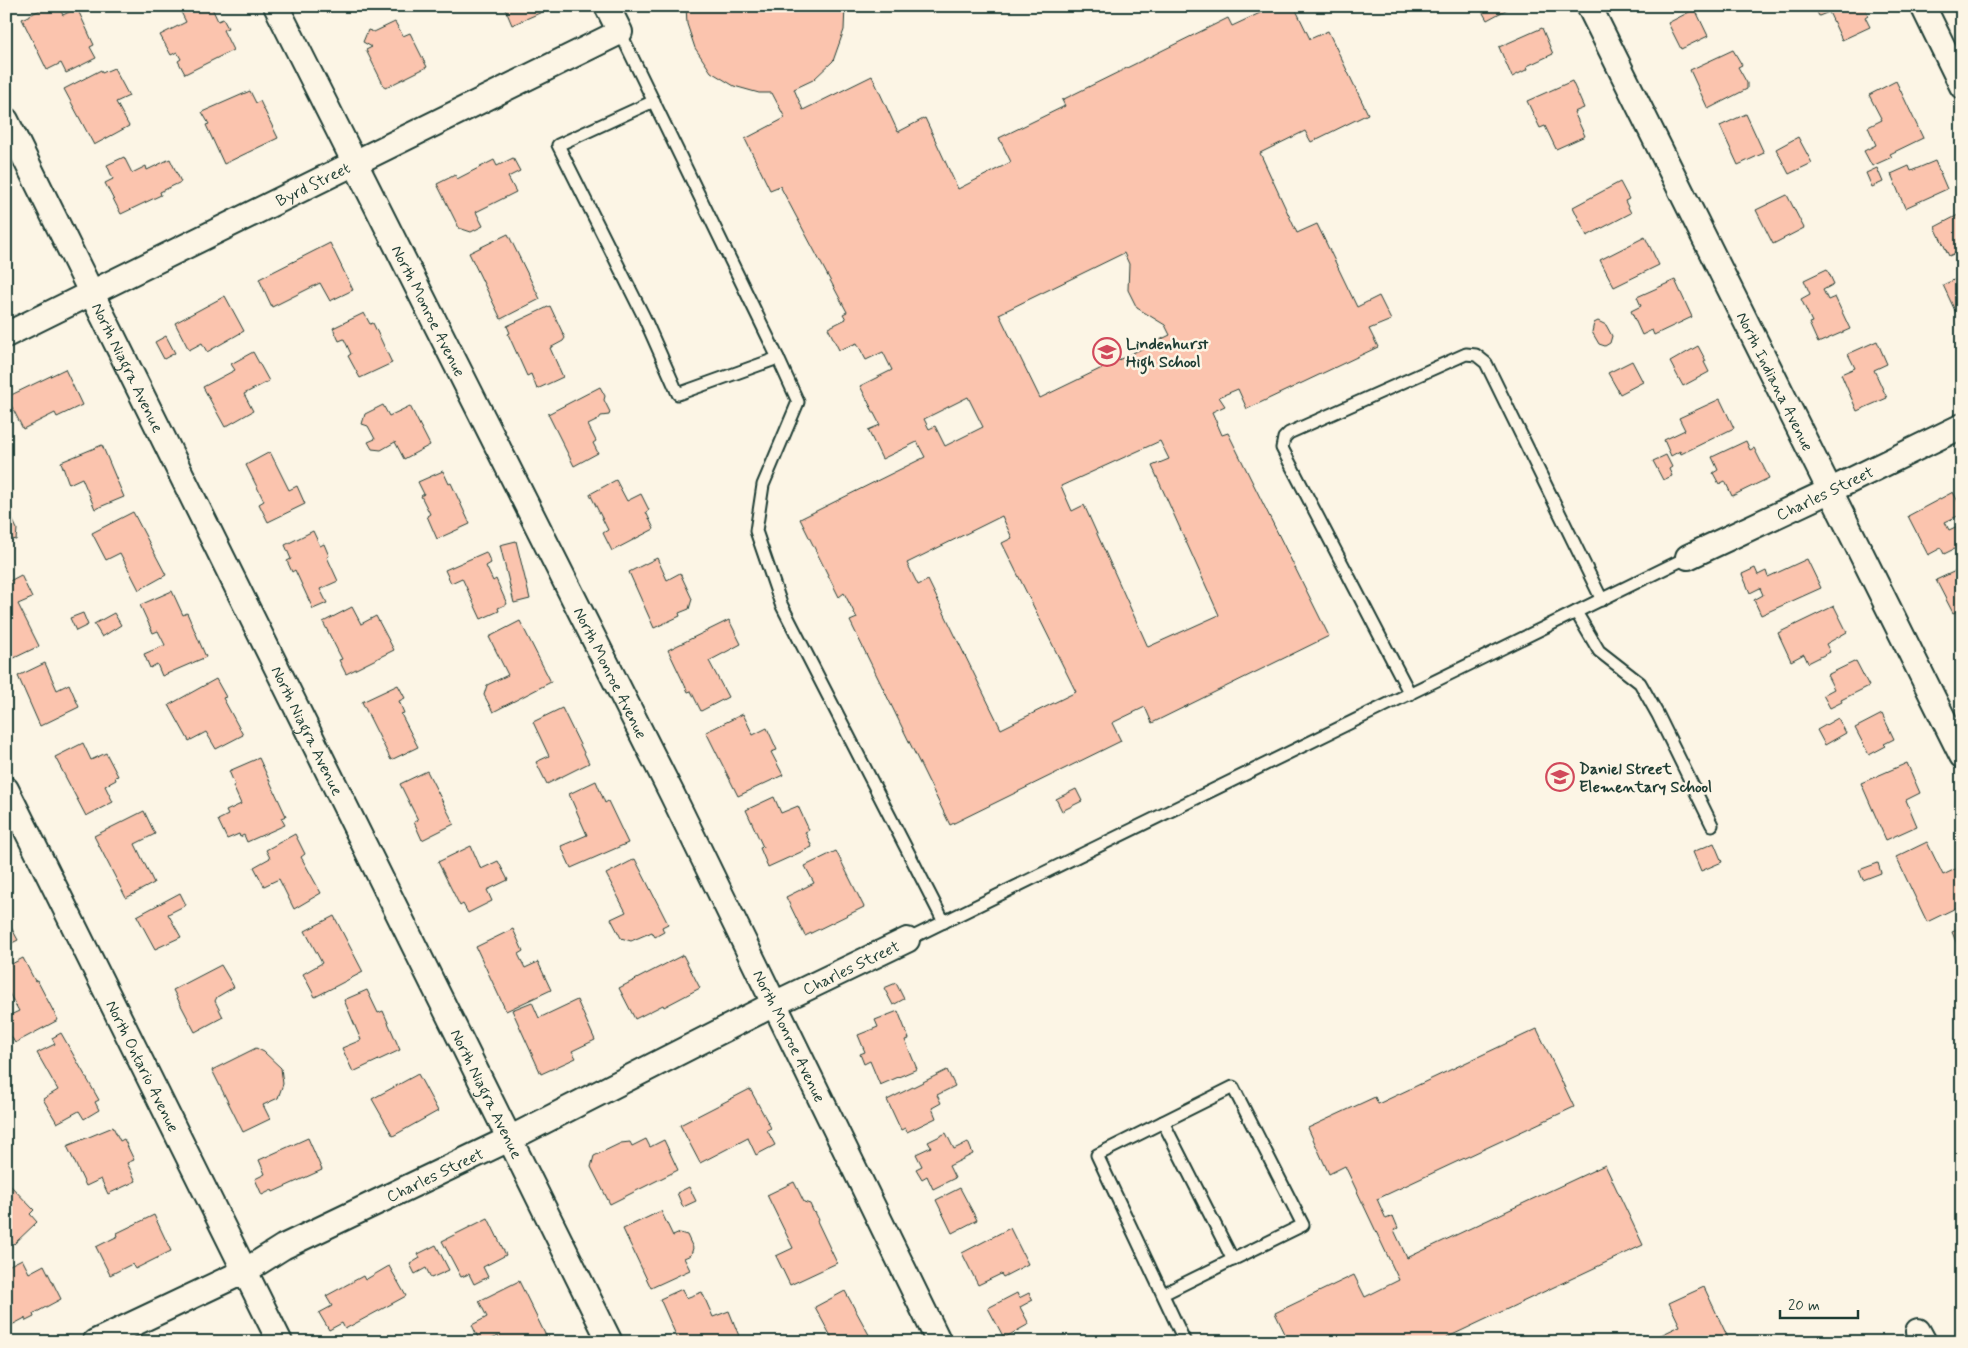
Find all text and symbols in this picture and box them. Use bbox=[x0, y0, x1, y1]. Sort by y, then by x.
street label: Byrd Street bbox=[273, 158, 354, 212]
street label: North Monroe Avenue bbox=[386, 242, 470, 381]
street label: North Niagra Avenue bbox=[86, 300, 168, 437]
street label: North Indiana Avenue bbox=[1731, 309, 1818, 455]
place label: Lindenhurst High School bbox=[1126, 334, 1209, 375]
school or university icon: Lindenhurst High School bbox=[1092, 337, 1122, 367]
street label: Charles Street bbox=[1773, 462, 1878, 526]
street label: North Monroe Avenue bbox=[568, 604, 651, 743]
street label: North Niagra Avenue bbox=[265, 663, 347, 800]
place label: Daniel Street Elementary School bbox=[1579, 759, 1712, 798]
school or university icon: Daniel Street Elementary School bbox=[1545, 762, 1575, 792]
street label: Charles Street bbox=[799, 936, 904, 1001]
street label: North Monroe Avenue bbox=[747, 967, 830, 1106]
street label: North Ontario Avenue bbox=[100, 997, 183, 1136]
street label: North Niagra Avenue bbox=[445, 1026, 527, 1163]
street label: Charles Street bbox=[383, 1143, 488, 1208]
scale bar bbox=[1780, 1288, 1858, 1320]
text: 20 m bbox=[1788, 1296, 1820, 1316]

